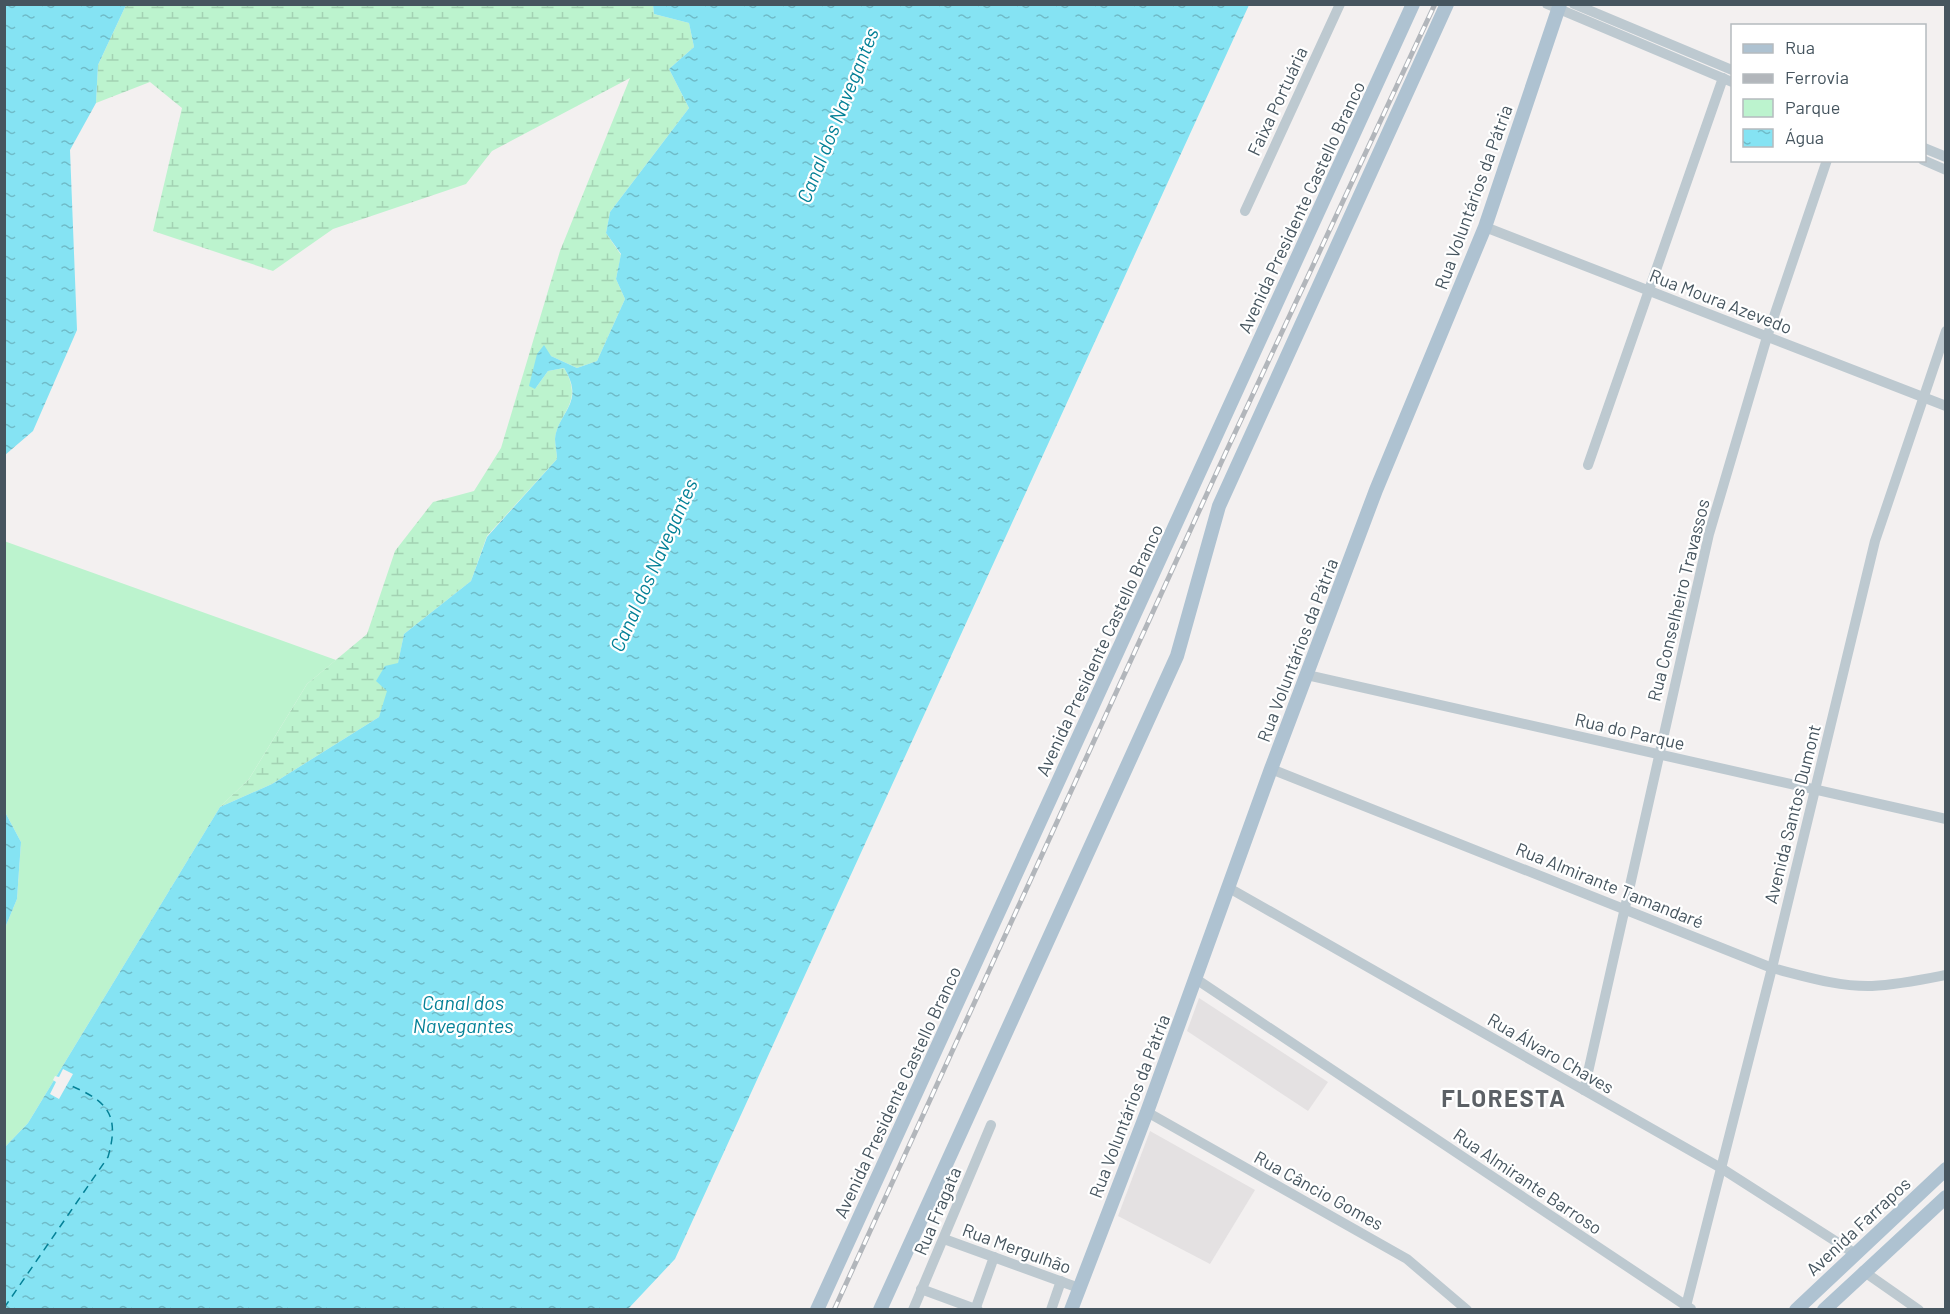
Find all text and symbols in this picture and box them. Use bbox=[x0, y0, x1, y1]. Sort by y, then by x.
water label: Canal dos Navegantes bbox=[791, 24, 883, 206]
legend bbox=[1731, 24, 1926, 162]
text: Rua bbox=[1785, 36, 1815, 58]
street label: Faixa Portuária bbox=[1242, 43, 1312, 159]
text: Ferrovia bbox=[1785, 66, 1849, 88]
street label: Avenida Presidente Castello Branco bbox=[1233, 78, 1369, 336]
text: Parque bbox=[1785, 96, 1840, 118]
street label: Rua Voluntários da Pátria bbox=[1429, 102, 1517, 292]
text: Água bbox=[1785, 126, 1824, 148]
street label: Rua Moura Azevedo bbox=[1647, 264, 1795, 338]
water label: Canal dos Navegantes bbox=[604, 475, 702, 655]
street label: Rua Conselheiro Travassos bbox=[1642, 496, 1714, 704]
street label: Avenida Presidente Castello Branco bbox=[1031, 521, 1167, 779]
street label: Rua Voluntários da Pátria bbox=[1252, 555, 1342, 745]
street label: Rua do Parque bbox=[1573, 708, 1687, 754]
street label: Avenida Santos Dumont bbox=[1759, 722, 1825, 906]
street label: Rua Almirante Tamandaré bbox=[1513, 837, 1707, 933]
street label: Avenida Presidente Castello Branco bbox=[829, 963, 965, 1221]
water label: Canal dos Navegantes bbox=[413, 990, 513, 1037]
street label: Rua Álvaro Chaves bbox=[1484, 1008, 1618, 1098]
street label: Rua Voluntários da Pátria bbox=[1084, 1011, 1174, 1201]
district label: FLORESTA bbox=[1441, 1083, 1567, 1112]
street label: Rua Almirante Barroso bbox=[1449, 1123, 1607, 1239]
street label: Rua Câncio Gomes bbox=[1251, 1145, 1387, 1235]
street label: Rua Fragata bbox=[909, 1164, 965, 1258]
street label: Avenida Farrapos bbox=[1801, 1172, 1915, 1280]
street label: Rua Mergulhão bbox=[960, 1218, 1074, 1278]

